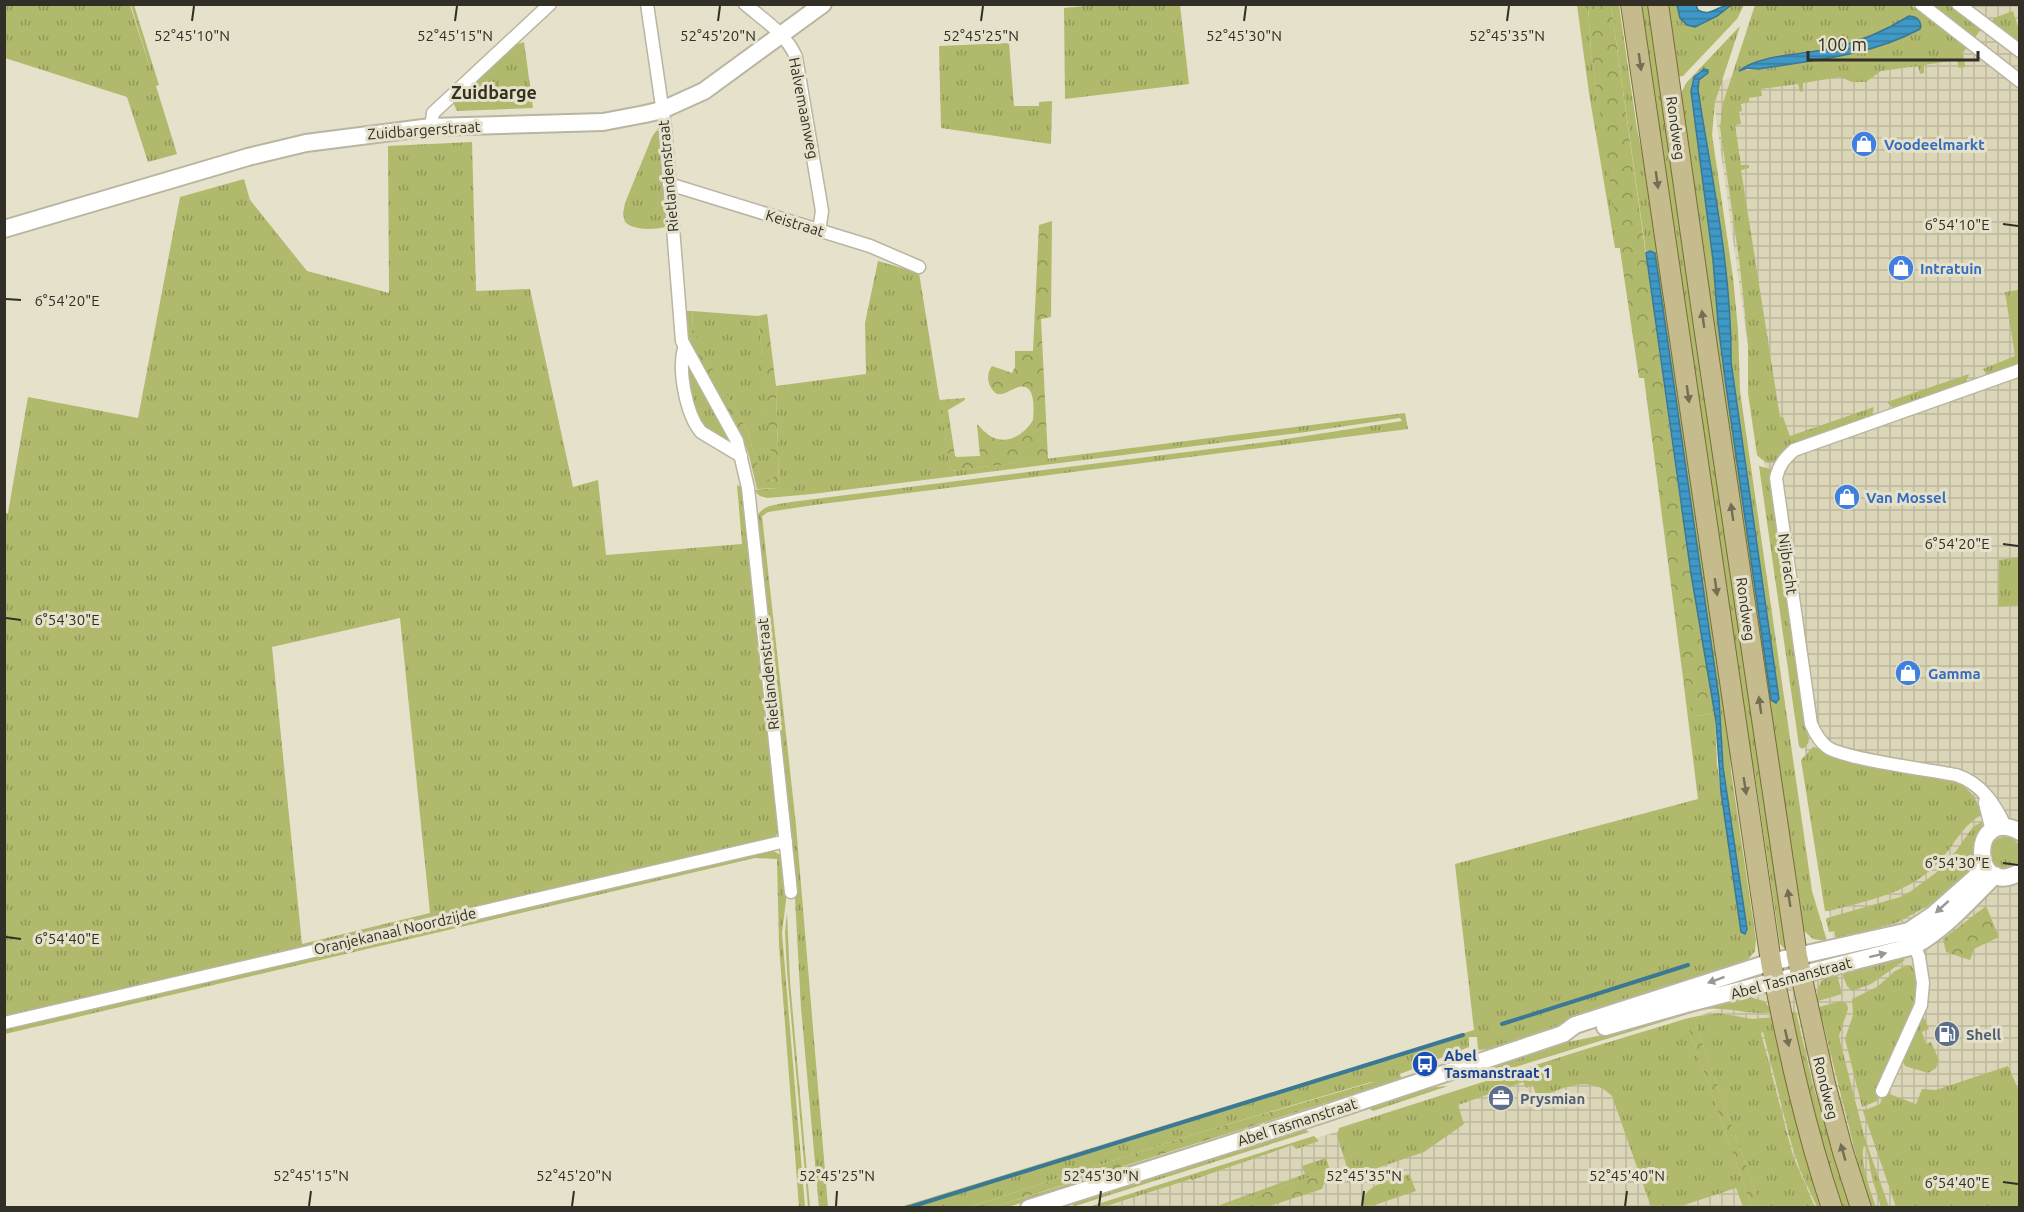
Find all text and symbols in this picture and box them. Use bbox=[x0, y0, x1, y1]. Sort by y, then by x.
scale bar bbox=[1808, 24, 1978, 62]
text: 52°45'10"N bbox=[154, 27, 230, 44]
text: 52°45'15"N bbox=[417, 27, 493, 44]
text: 52°45'20"N bbox=[680, 27, 756, 44]
text: 52°45'25"N bbox=[943, 27, 1019, 44]
text: 52°45'30"N bbox=[1206, 27, 1282, 44]
text: 52°45'35"N bbox=[1469, 27, 1545, 44]
text: 100 m bbox=[1817, 34, 1867, 54]
one-way arrow bbox=[1635, 53, 1644, 72]
street label: Halvemaanweg bbox=[786, 56, 822, 160]
district label: Zuidbarge bbox=[451, 82, 537, 102]
street label: Rondweg bbox=[1663, 95, 1689, 161]
street label: Zuidbargerstraat bbox=[367, 118, 481, 142]
street label: Rietlandenstraat bbox=[655, 119, 681, 233]
shop icon: Voodeelmarkt bbox=[1849, 129, 1879, 159]
place label: Voodeelmarkt bbox=[1884, 136, 1985, 153]
one-way arrow bbox=[1652, 171, 1661, 190]
street label: Keistraat bbox=[764, 206, 826, 240]
text: 6°54'10"E bbox=[1924, 216, 1990, 233]
shop icon: Intratuin bbox=[1886, 253, 1916, 283]
place label: Intratuin bbox=[1920, 260, 1982, 277]
text: 6°54'20"E bbox=[34, 292, 100, 309]
one-way arrow bbox=[1698, 310, 1707, 329]
one-way arrow bbox=[1683, 385, 1692, 404]
shop icon: Van Mossel bbox=[1832, 482, 1862, 512]
place label: Van Mossel bbox=[1866, 489, 1947, 506]
one-way arrow bbox=[1727, 503, 1736, 522]
street label: Nijbracht bbox=[1775, 532, 1801, 596]
text: 6°54'20"E bbox=[1924, 535, 1990, 552]
street label: Rondweg bbox=[1733, 576, 1759, 642]
one-way arrow bbox=[1711, 578, 1720, 597]
text: 6°54'30"E bbox=[34, 611, 100, 628]
street label: Rietlandenstraat bbox=[754, 617, 782, 731]
shop icon: Gamma bbox=[1893, 658, 1923, 688]
place label: Gamma bbox=[1928, 665, 1981, 682]
one-way arrow bbox=[1756, 695, 1765, 714]
one-way arrow bbox=[1740, 777, 1749, 796]
text: 6°54'30"E bbox=[1924, 854, 1990, 871]
one-way arrow bbox=[1784, 888, 1793, 907]
one-way arrow bbox=[1935, 900, 1950, 913]
street label: Oranjekanaal Noordzijde bbox=[312, 904, 478, 958]
text: 6°54'40"E bbox=[34, 930, 100, 947]
one-way arrow bbox=[1869, 949, 1887, 959]
street label: Abel Tasmanstraat bbox=[1729, 954, 1854, 1002]
one-way arrow bbox=[1707, 976, 1725, 986]
fuel station icon: Shell bbox=[1932, 1019, 1962, 1049]
place label: Shell bbox=[1966, 1026, 2001, 1043]
one-way arrow bbox=[1782, 1029, 1792, 1048]
place label: Abel Tasmanstraat 1 bbox=[1444, 1047, 1551, 1081]
bus stop icon: Abel Tasmanstraat 1 bbox=[1410, 1049, 1440, 1079]
street label: Rondweg bbox=[1810, 1055, 1842, 1121]
office icon: Prysmian bbox=[1486, 1083, 1516, 1113]
place label: Prysmian bbox=[1520, 1090, 1585, 1107]
street label: Abel Tasmanstraat bbox=[1235, 1095, 1359, 1149]
one-way arrow bbox=[1838, 1143, 1847, 1161]
text: 52°45'15"N bbox=[273, 1167, 349, 1184]
text: 52°45'20"N bbox=[536, 1167, 612, 1184]
text: 52°45'25"N bbox=[799, 1167, 875, 1184]
text: 52°45'30"N bbox=[1063, 1167, 1139, 1184]
text: 52°45'35"N bbox=[1326, 1167, 1402, 1184]
text: 52°45'40"N bbox=[1589, 1167, 1665, 1184]
text: 6°54'40"E bbox=[1924, 1174, 1990, 1191]

